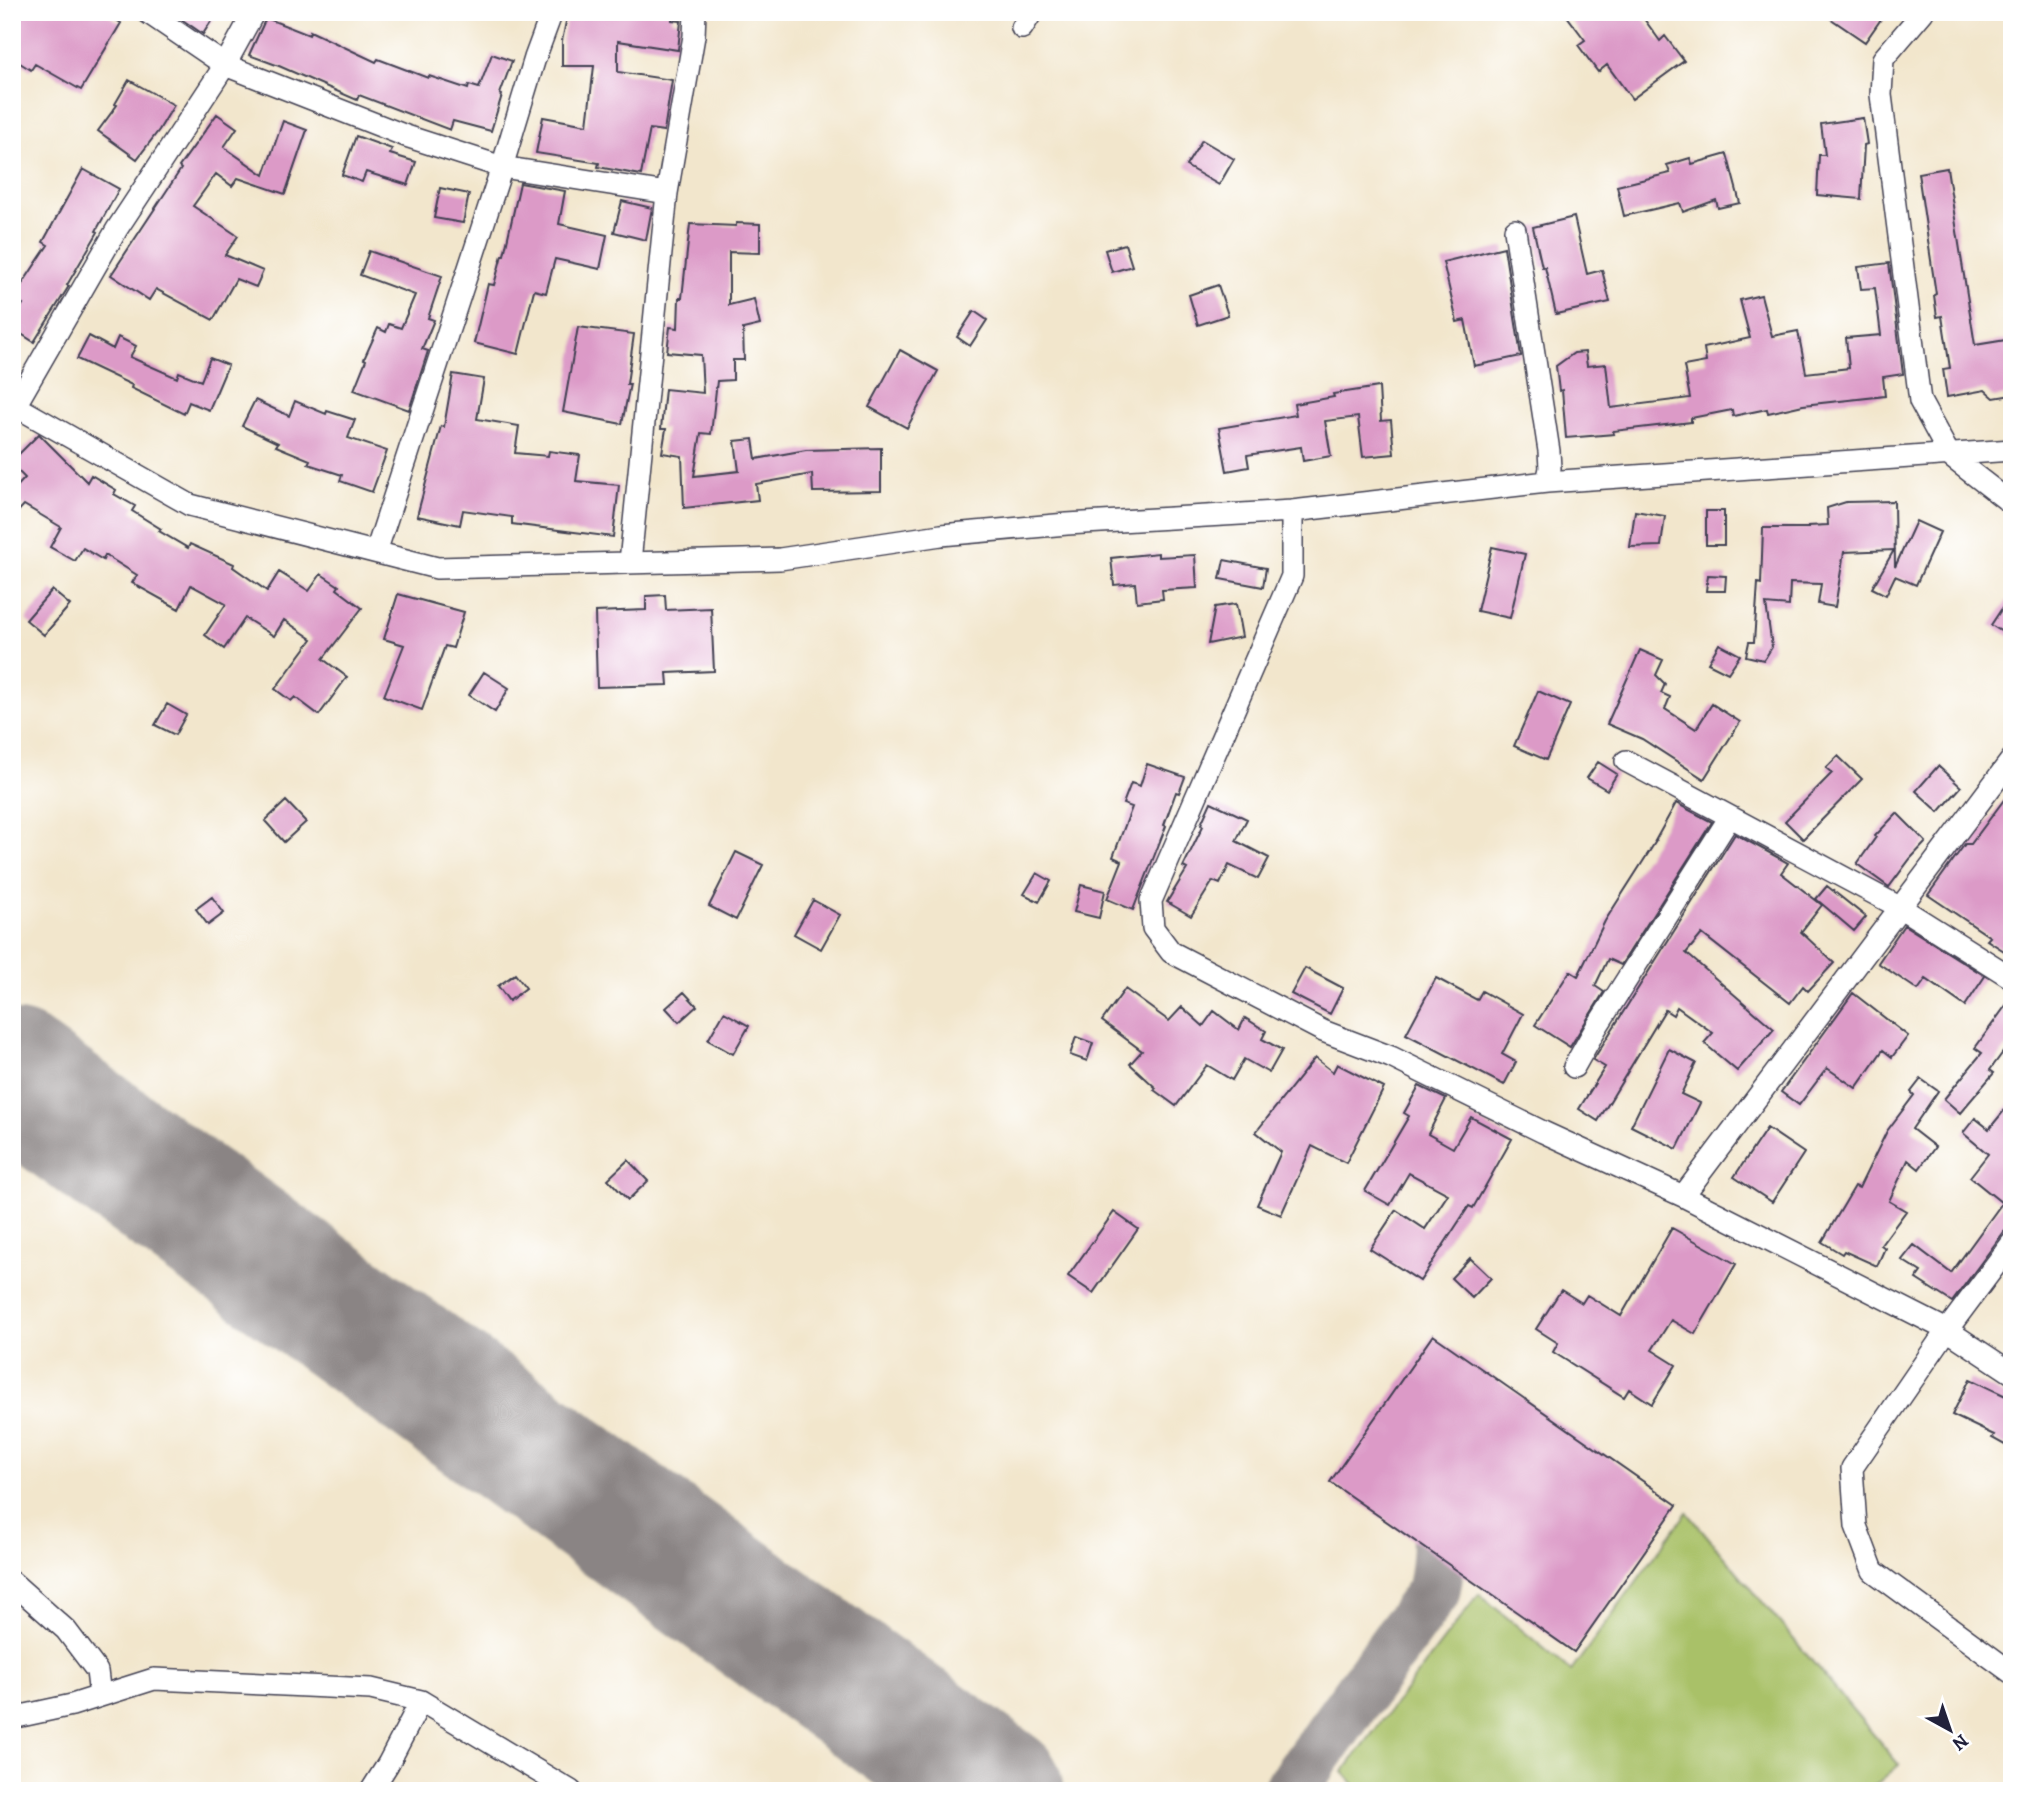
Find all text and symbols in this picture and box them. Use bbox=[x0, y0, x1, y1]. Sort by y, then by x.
north arrow bbox=[1916, 1694, 1986, 1764]
text: N bbox=[1947, 1728, 1974, 1757]

